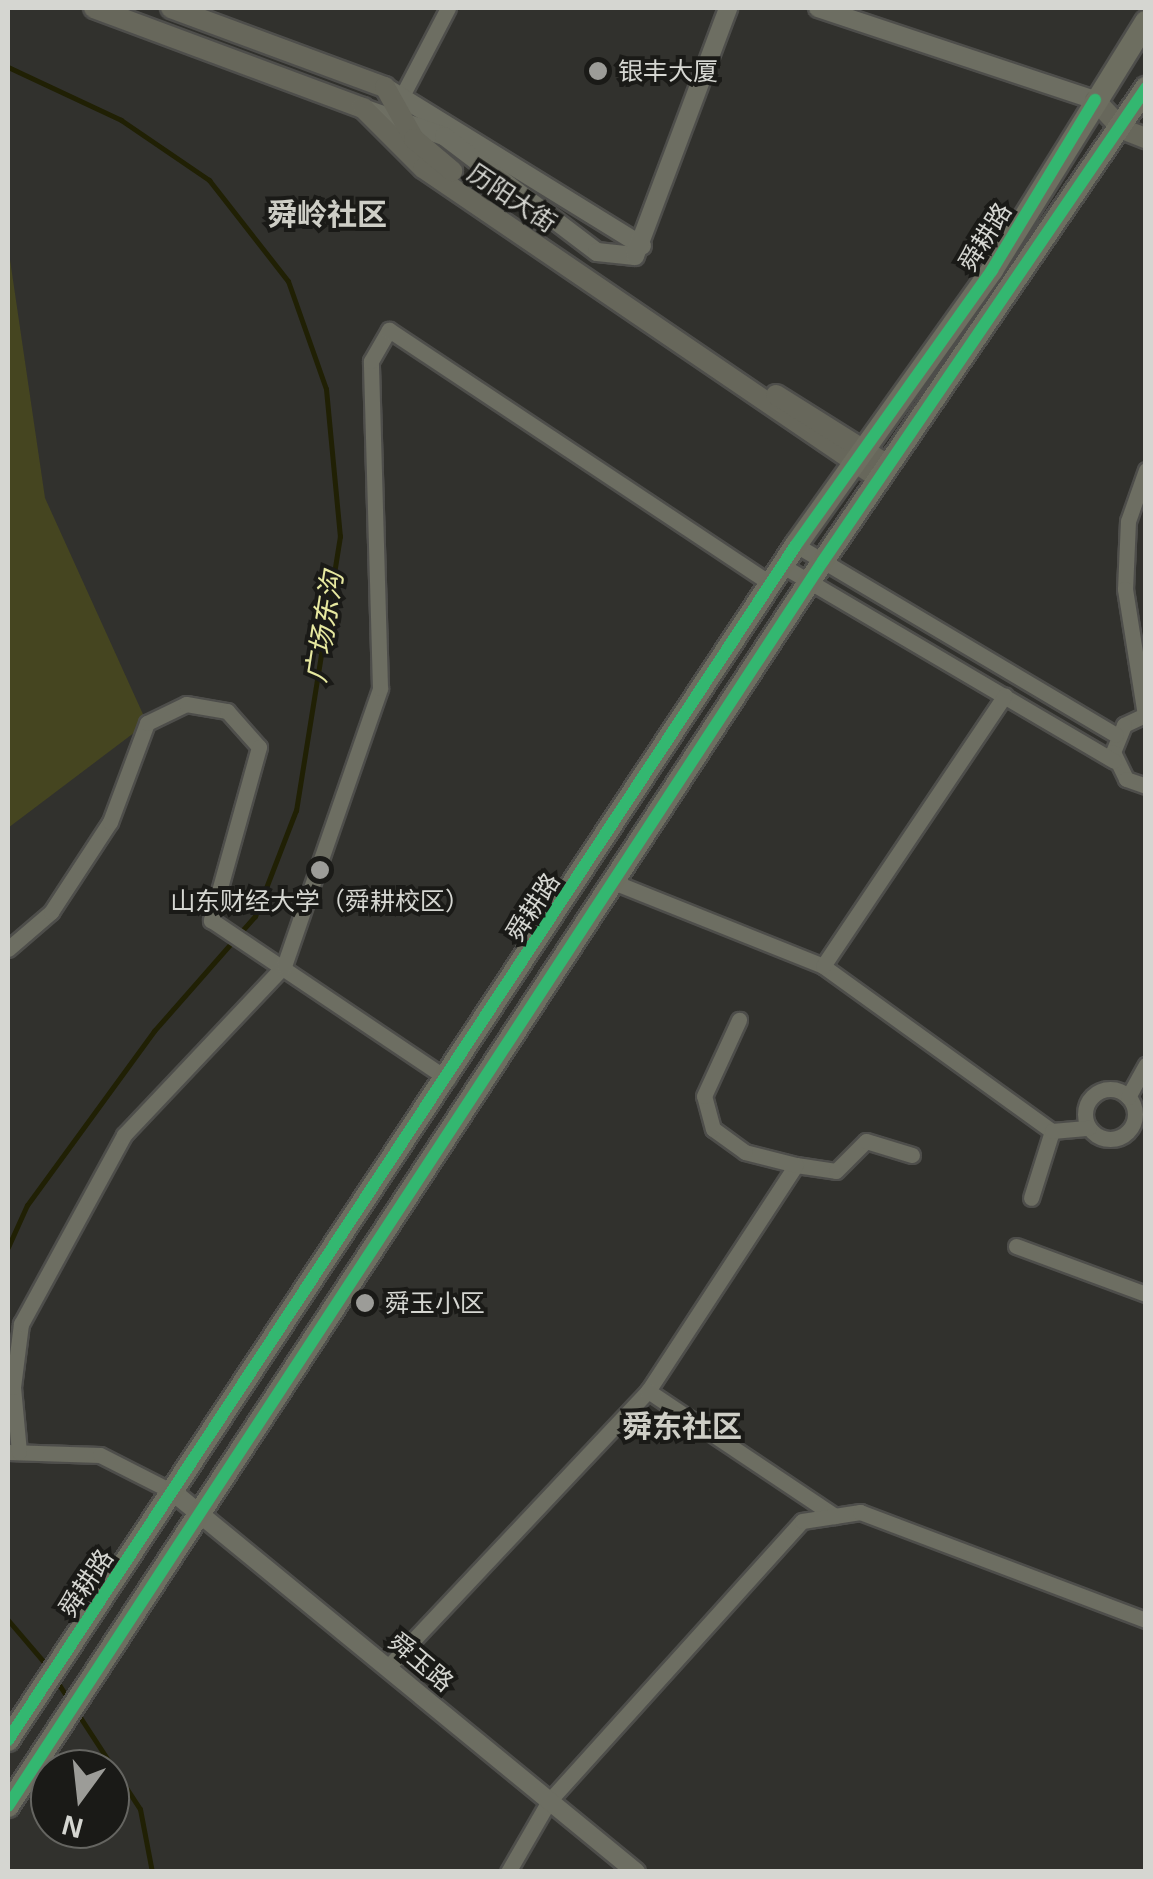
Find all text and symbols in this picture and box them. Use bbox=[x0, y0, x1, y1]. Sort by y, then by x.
place label: 银丰大厦 bbox=[618, 56, 718, 86]
marker: 银丰大厦 bbox=[587, 60, 609, 82]
street label: 历阳大街 bbox=[462, 158, 562, 238]
district label: 舜岭社区 bbox=[267, 197, 387, 233]
street label: 舜耕路 bbox=[952, 197, 1018, 277]
water label: 广场东沟 bbox=[300, 569, 350, 685]
marker: 山东财经大学（舜耕校区） bbox=[309, 859, 331, 881]
street label: 舜耕路 bbox=[500, 867, 566, 947]
place label: 山东财经大学（舜耕校区） bbox=[170, 886, 470, 916]
place label: 舜玉小区 bbox=[385, 1288, 485, 1318]
marker: 舜玉小区 bbox=[354, 1292, 376, 1314]
district label: 舜东社区 bbox=[622, 1409, 742, 1445]
street label: 舜耕路 bbox=[53, 1544, 119, 1622]
street label: 舜玉路 bbox=[383, 1626, 459, 1698]
north arrow bbox=[30, 1749, 130, 1849]
text: N bbox=[59, 1809, 86, 1844]

